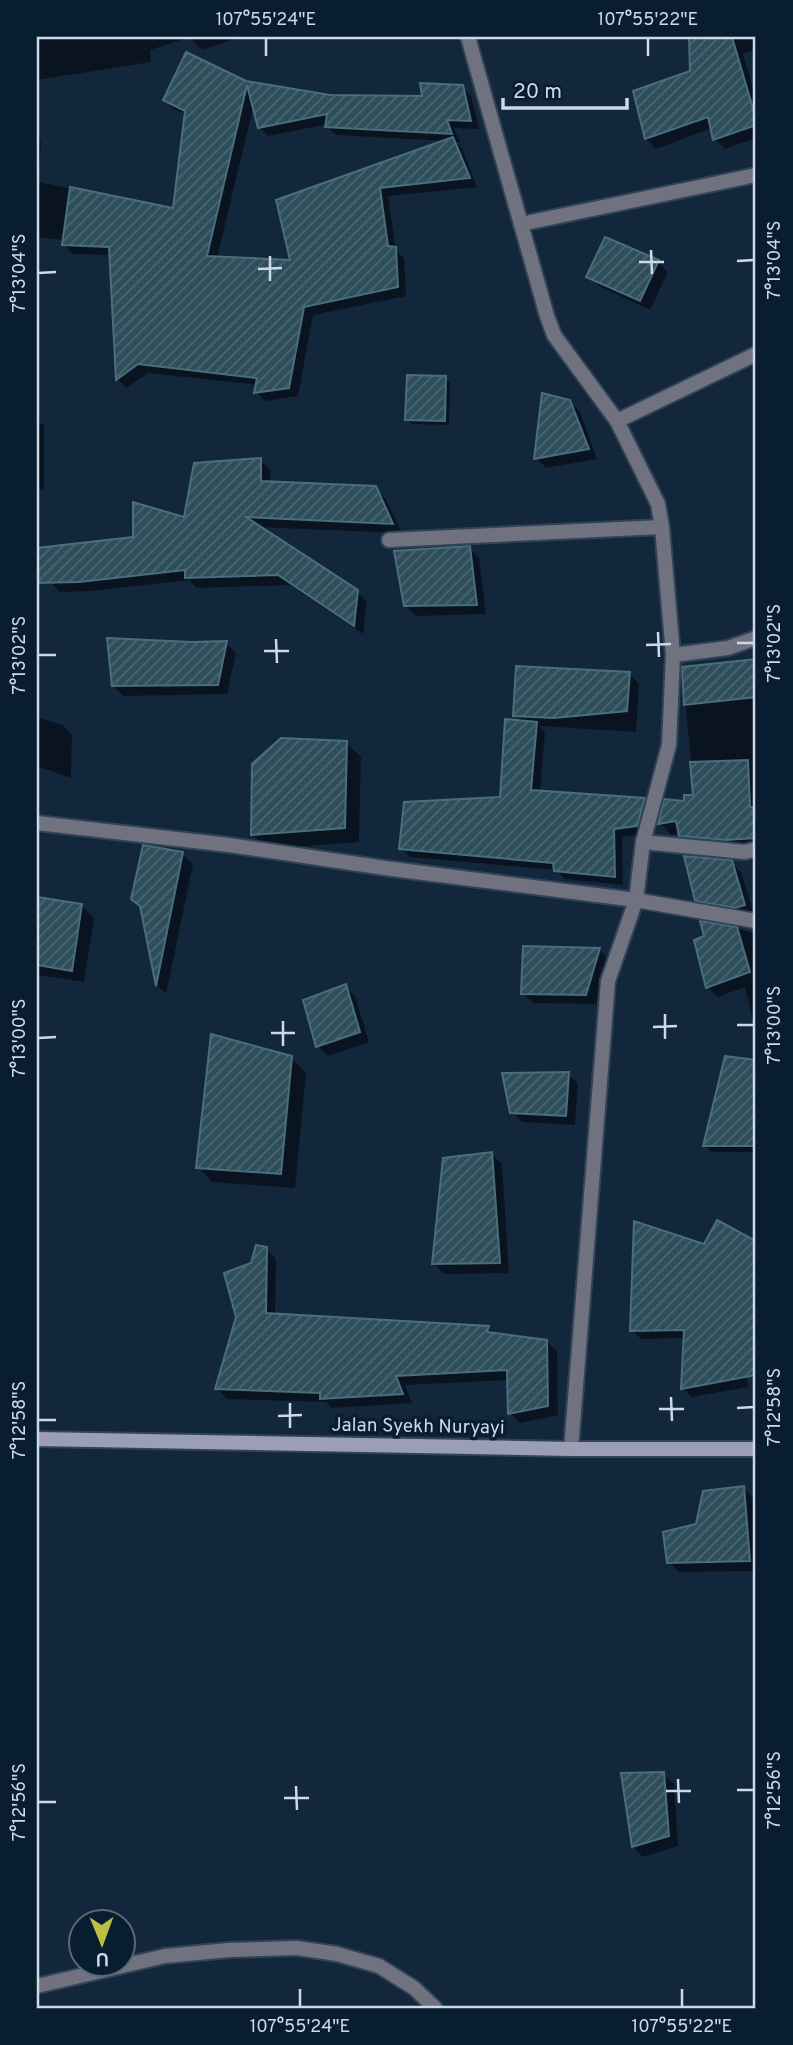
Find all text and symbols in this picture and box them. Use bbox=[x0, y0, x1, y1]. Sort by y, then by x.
text: 107°55'24"E bbox=[216, 9, 316, 32]
text: 107°55'22"E bbox=[598, 9, 698, 32]
scale bar bbox=[503, 66, 627, 110]
text: 20 m bbox=[513, 79, 562, 106]
text: 7°13'04"S bbox=[764, 221, 787, 299]
text: 7°13'04"S bbox=[9, 234, 32, 312]
text: 7°13'02"S bbox=[764, 604, 787, 682]
text: 7°13'02"S bbox=[9, 616, 32, 694]
text: 7°13'00"S bbox=[764, 985, 787, 1065]
text: 7°13'00"S bbox=[9, 998, 32, 1078]
text: 7°12'58"S bbox=[764, 1368, 787, 1446]
text: 7°12'58"S bbox=[9, 1381, 32, 1459]
street label: Jalan Syekh Nuryayi bbox=[331, 1413, 505, 1441]
text: 7°12'56"S bbox=[764, 1751, 787, 1829]
text: 7°12'56"S bbox=[9, 1763, 32, 1841]
north arrow bbox=[66, 1909, 136, 1979]
text: U bbox=[95, 1946, 109, 1970]
text: 107°55'24"E bbox=[250, 2016, 350, 2039]
text: 107°55'22"E bbox=[632, 2016, 732, 2039]

